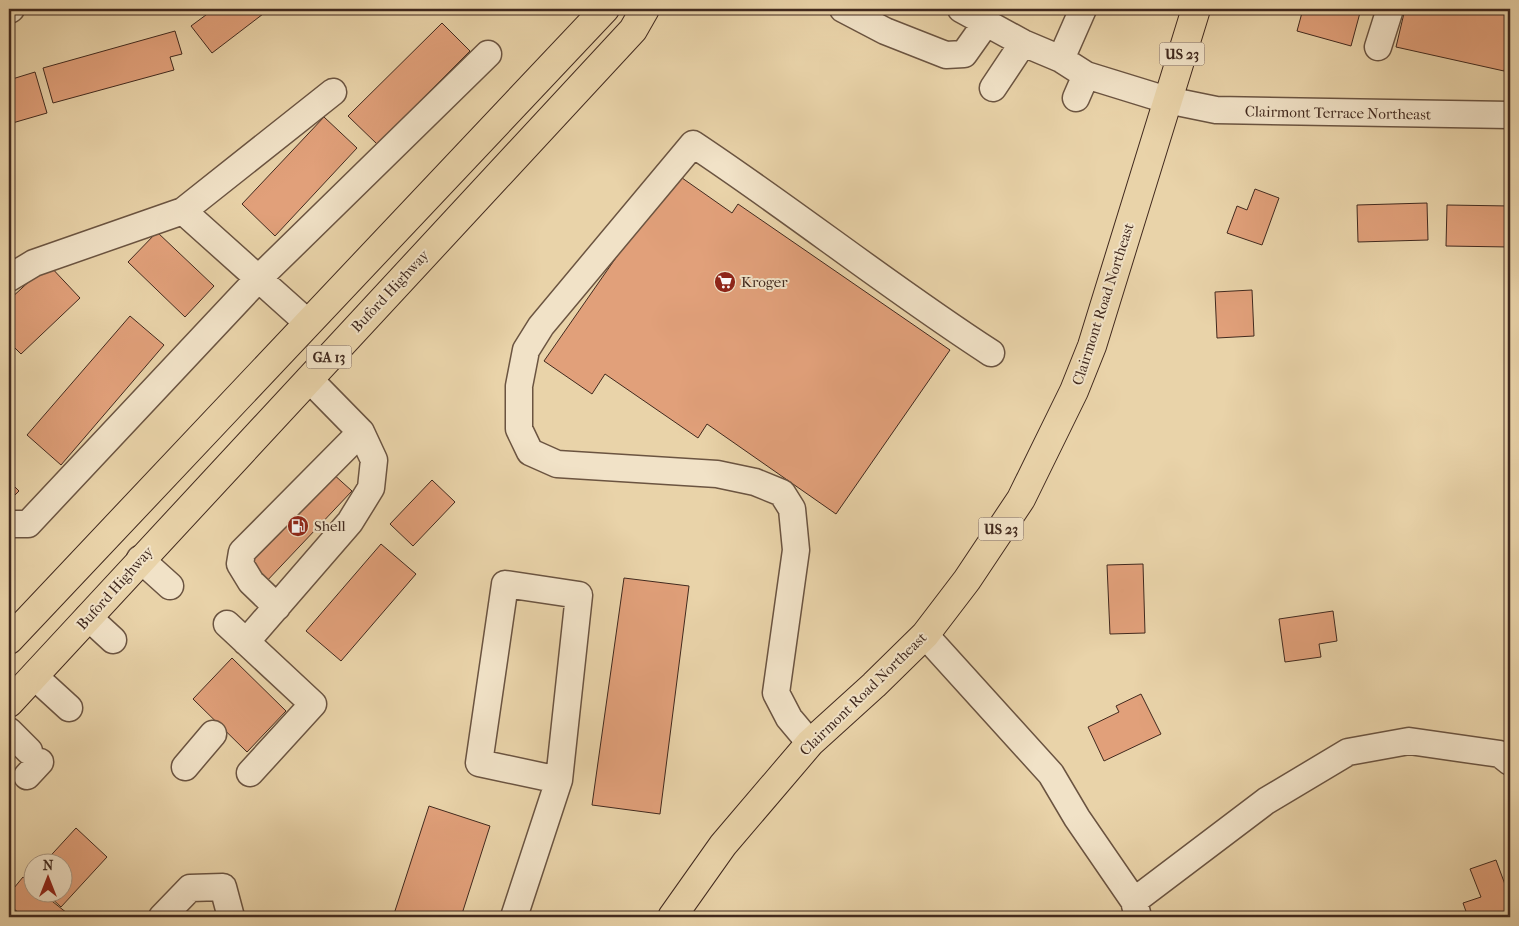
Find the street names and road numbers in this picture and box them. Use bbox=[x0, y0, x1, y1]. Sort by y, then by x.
road number: US 23 bbox=[1160, 42, 1204, 66]
street label: Clairmont Terrace Northeast bbox=[1245, 102, 1432, 124]
street label: Clairmont Road Northeast bbox=[1068, 220, 1138, 387]
street label: Buford Highway bbox=[347, 245, 433, 336]
road number: GA 13 bbox=[306, 346, 352, 368]
road number: US 23 bbox=[978, 518, 1024, 540]
street label: Buford Highway bbox=[73, 542, 158, 633]
street label: Clairmont Road Northeast bbox=[796, 628, 931, 759]

